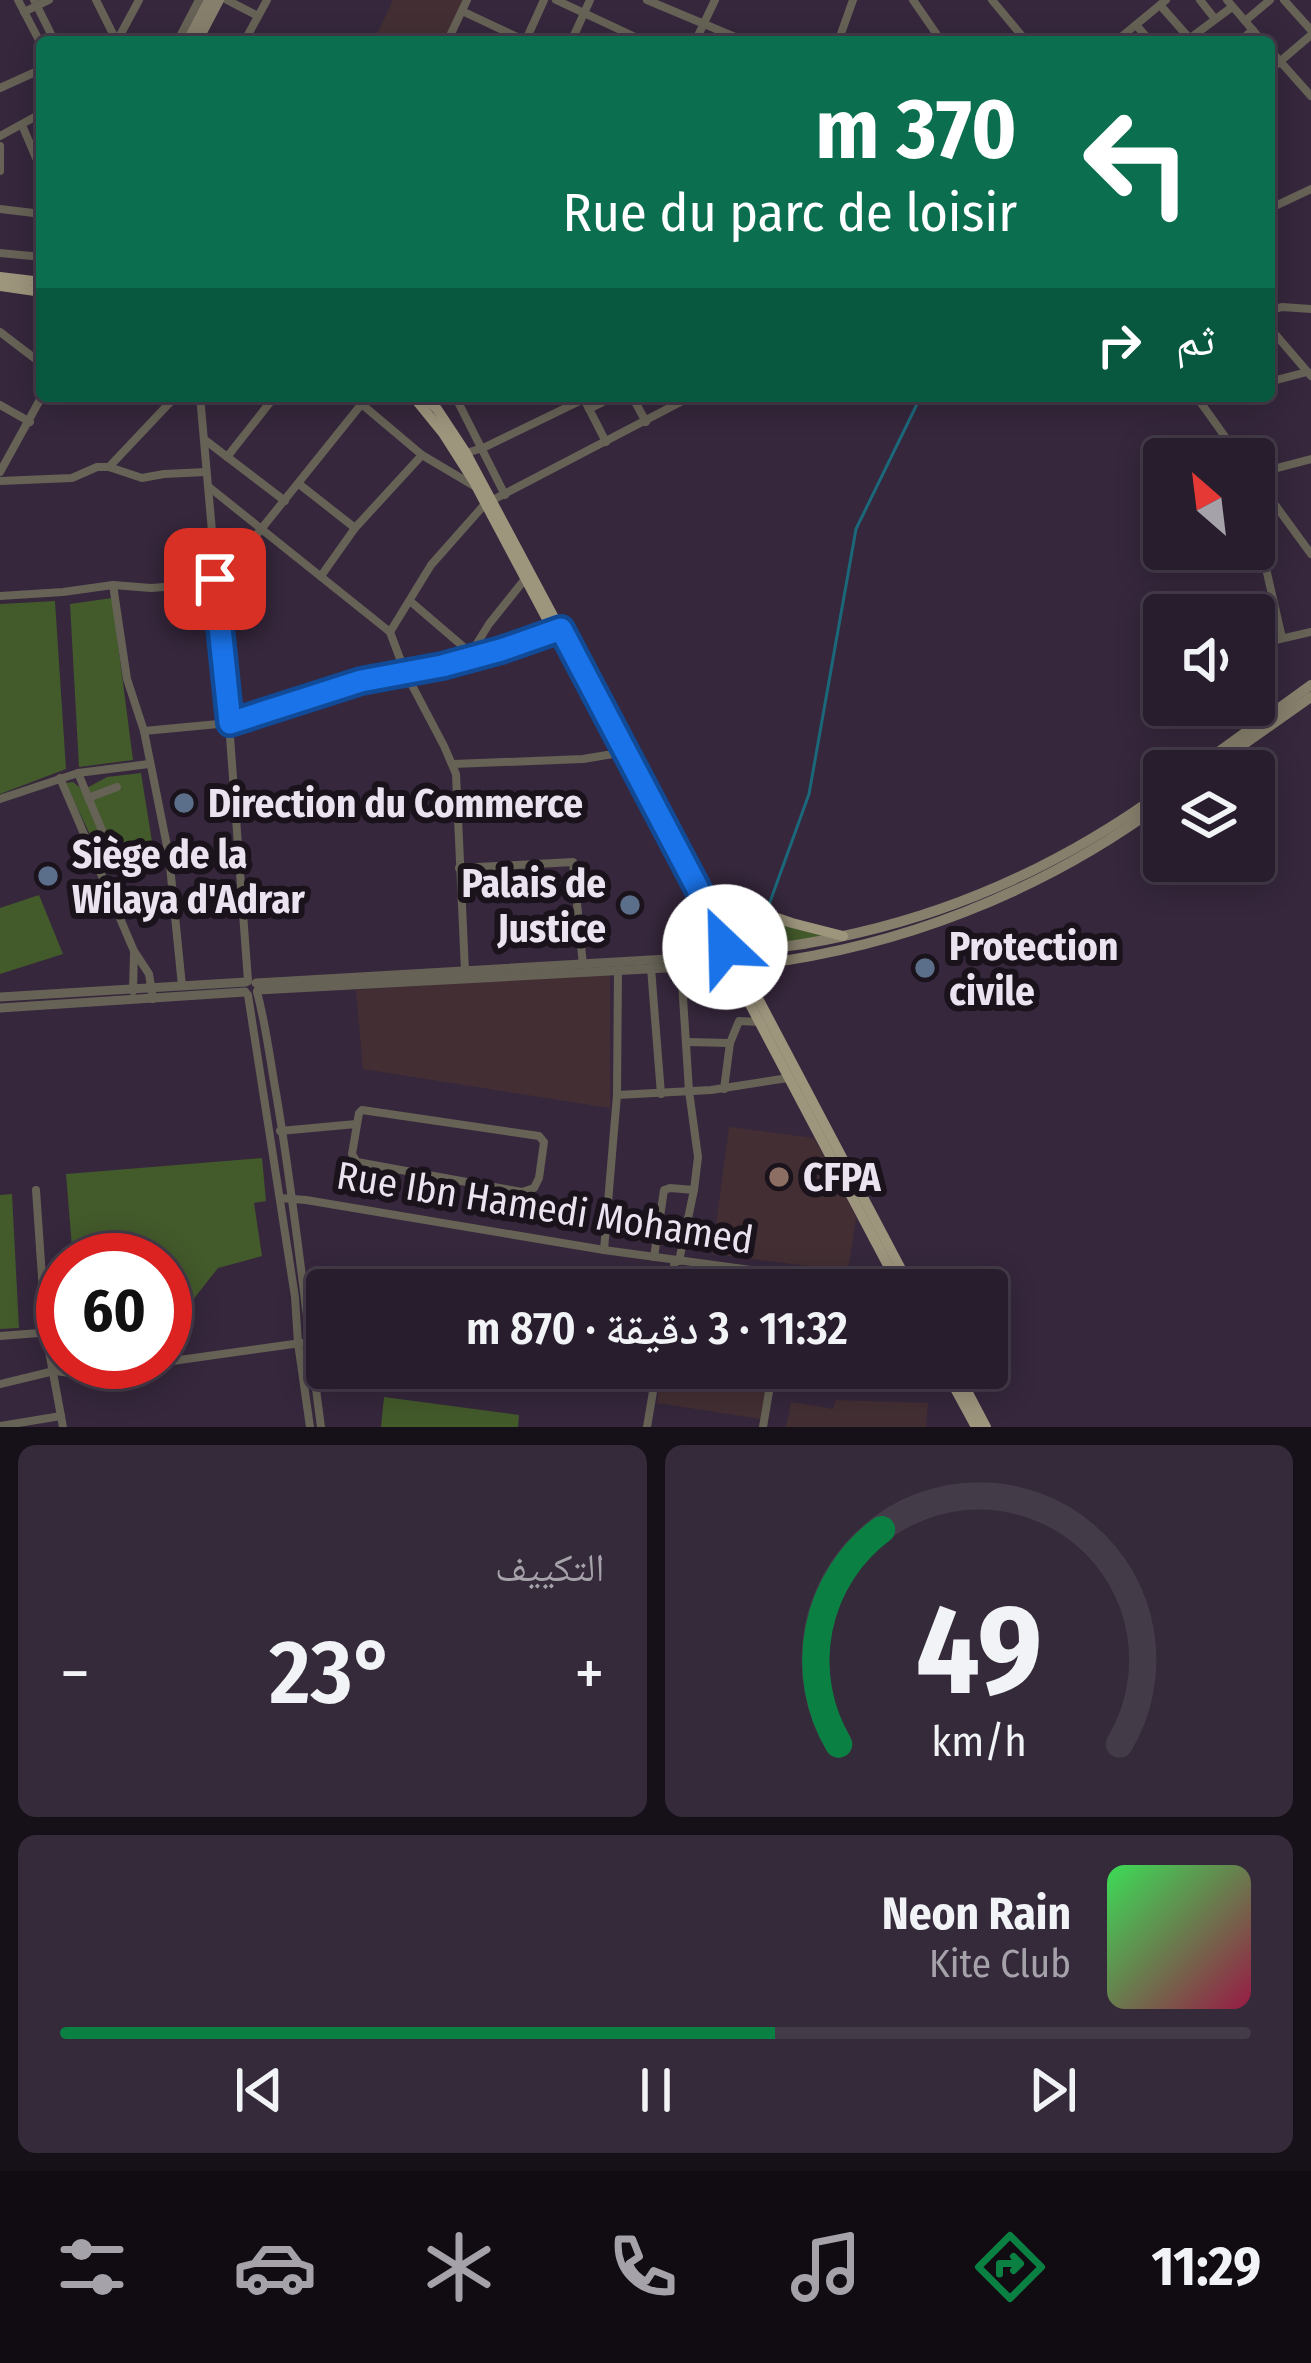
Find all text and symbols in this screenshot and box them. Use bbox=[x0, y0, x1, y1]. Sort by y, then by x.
text: 370 m bbox=[815, 79, 1017, 180]
icon: left bbox=[1059, 84, 1215, 240]
text: Rue du parc de loisir bbox=[562, 181, 1017, 245]
icon: right bbox=[1086, 312, 1152, 378]
text: ثم bbox=[1176, 313, 1215, 367]
north arrow bbox=[1143, 438, 1275, 570]
map controls bbox=[1143, 438, 1275, 882]
pin bbox=[164, 528, 266, 630]
icon: arrive bbox=[182, 546, 248, 612]
button: sound bbox=[1143, 594, 1275, 726]
button: layers bbox=[1143, 750, 1275, 882]
place label: Direction du Commerce bbox=[208, 781, 583, 827]
marker: Direction du Commerce bbox=[171, 790, 197, 816]
place label: Siège de la Wilaya d'Adrar bbox=[72, 832, 306, 923]
place label: Palais de Justice bbox=[461, 861, 606, 952]
marker: Siège de la Wilaya d'Adrar bbox=[35, 863, 61, 889]
position arrow bbox=[662, 884, 788, 1010]
marker: Palais de Justice bbox=[617, 892, 643, 918]
place label: Protection civile bbox=[949, 924, 1118, 1015]
marker: Protection civile bbox=[912, 955, 938, 981]
street label: Rue Ibn Hamedi Mohamed bbox=[333, 1152, 756, 1264]
place label: CFPA bbox=[803, 1155, 882, 1201]
marker: CFPA bbox=[766, 1164, 792, 1190]
speed limit sign: 60 bbox=[36, 1233, 192, 1389]
text: 11:32 · 3 دقيقة · 870 m bbox=[466, 1302, 848, 1356]
text: التكييف bbox=[495, 1545, 605, 1591]
text: 49 bbox=[916, 1576, 1042, 1726]
text: 23° bbox=[269, 1619, 395, 1727]
text: − bbox=[60, 1634, 90, 1713]
text: + bbox=[574, 1634, 604, 1713]
text: km/h bbox=[931, 1716, 1027, 1767]
text: Neon Rain bbox=[882, 1887, 1071, 1941]
text: Kite Club bbox=[929, 1941, 1071, 1987]
icon: previous bbox=[226, 2057, 292, 2123]
icon: pause bbox=[623, 2057, 689, 2123]
icon: next bbox=[1020, 2057, 1086, 2123]
icon: filters bbox=[50, 2225, 134, 2309]
icon: car bbox=[233, 2225, 317, 2309]
icon: climate bbox=[417, 2225, 501, 2309]
icon: phone bbox=[601, 2225, 685, 2309]
icon: music bbox=[784, 2225, 868, 2309]
icon: directions bbox=[968, 2225, 1052, 2309]
text: 11:29 bbox=[1151, 2235, 1261, 2299]

